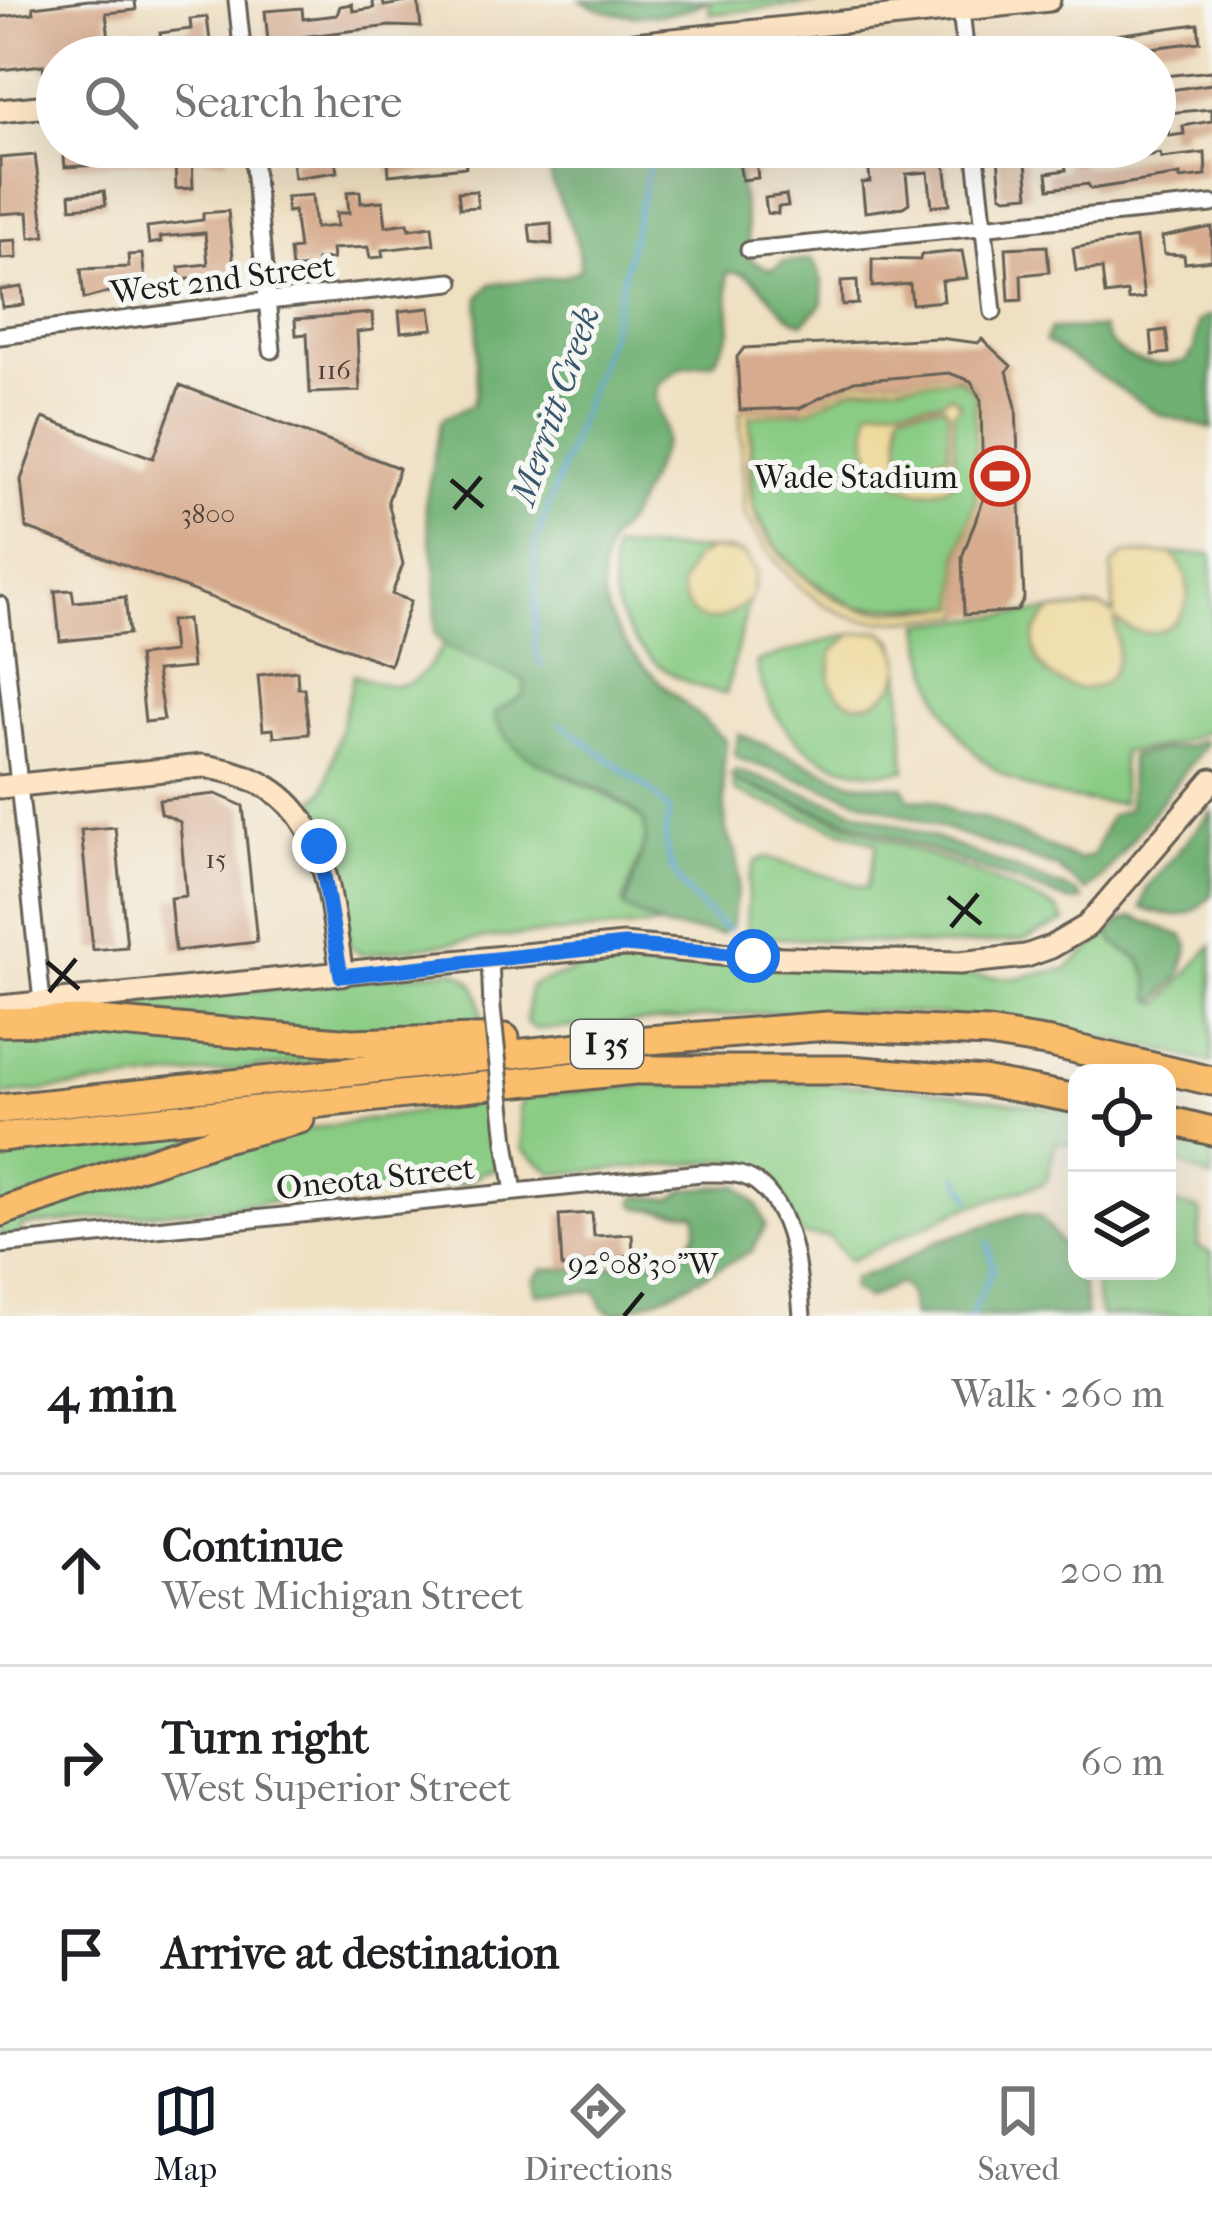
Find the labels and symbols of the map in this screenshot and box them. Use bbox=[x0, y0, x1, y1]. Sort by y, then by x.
street label: West 2nd Street bbox=[107, 246, 337, 313]
water label: Merritt Creek bbox=[500, 301, 608, 513]
house number: 116 bbox=[317, 354, 351, 386]
sports icon: Wade Stadium bbox=[969, 445, 1031, 507]
place label: Wade Stadium bbox=[753, 458, 959, 497]
house number: 3800 bbox=[181, 498, 235, 530]
route end bbox=[292, 819, 346, 873]
house number: 15 bbox=[205, 843, 227, 875]
route start bbox=[726, 929, 780, 983]
road number: I 35 bbox=[571, 1020, 643, 1068]
street label: Oneota Street bbox=[274, 1149, 476, 1208]
text: 92°08'30"W bbox=[568, 1247, 720, 1282]

